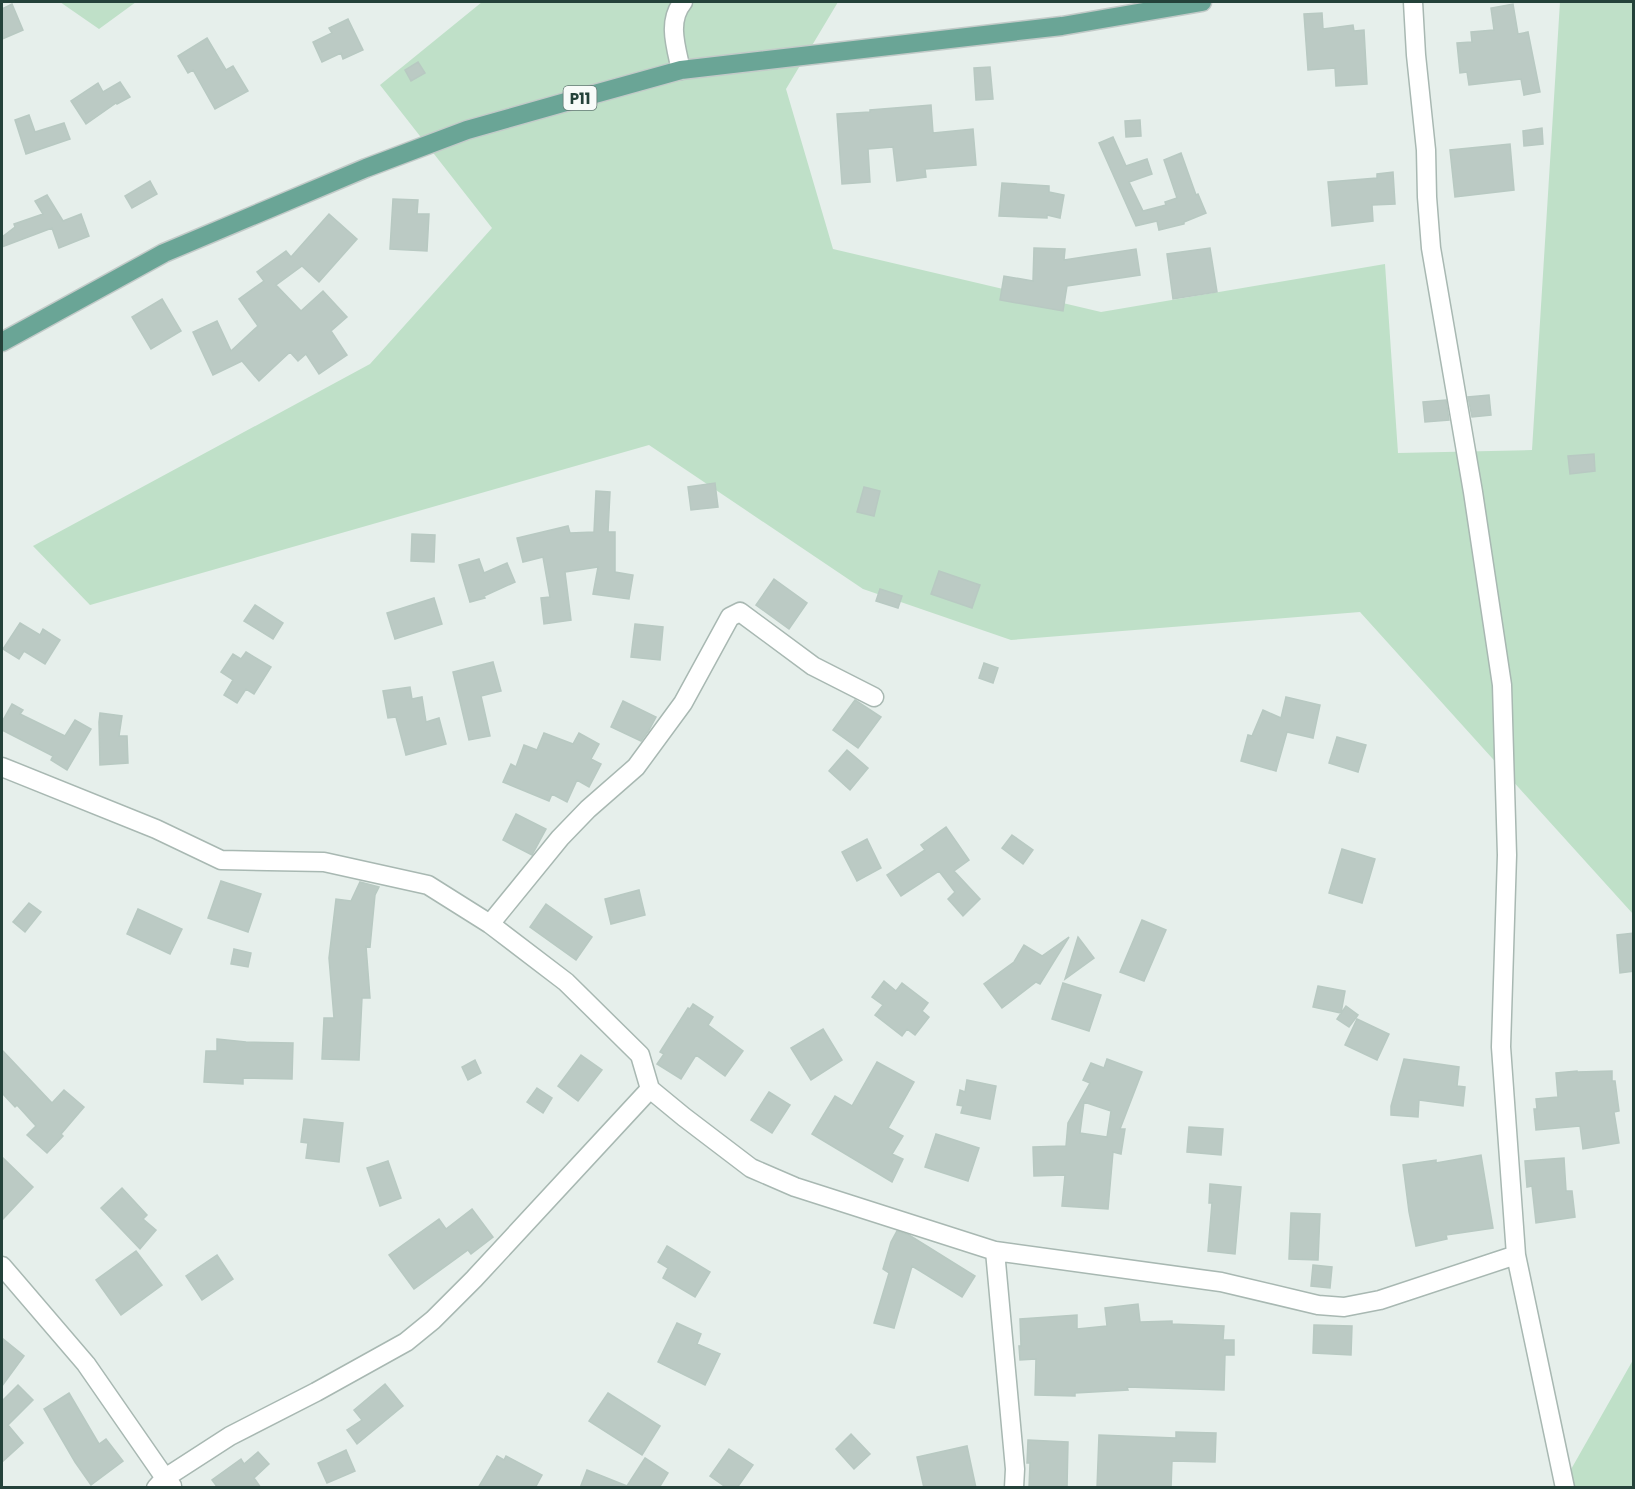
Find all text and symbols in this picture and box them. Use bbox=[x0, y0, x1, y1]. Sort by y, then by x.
road number: P11 bbox=[564, 86, 596, 110]

